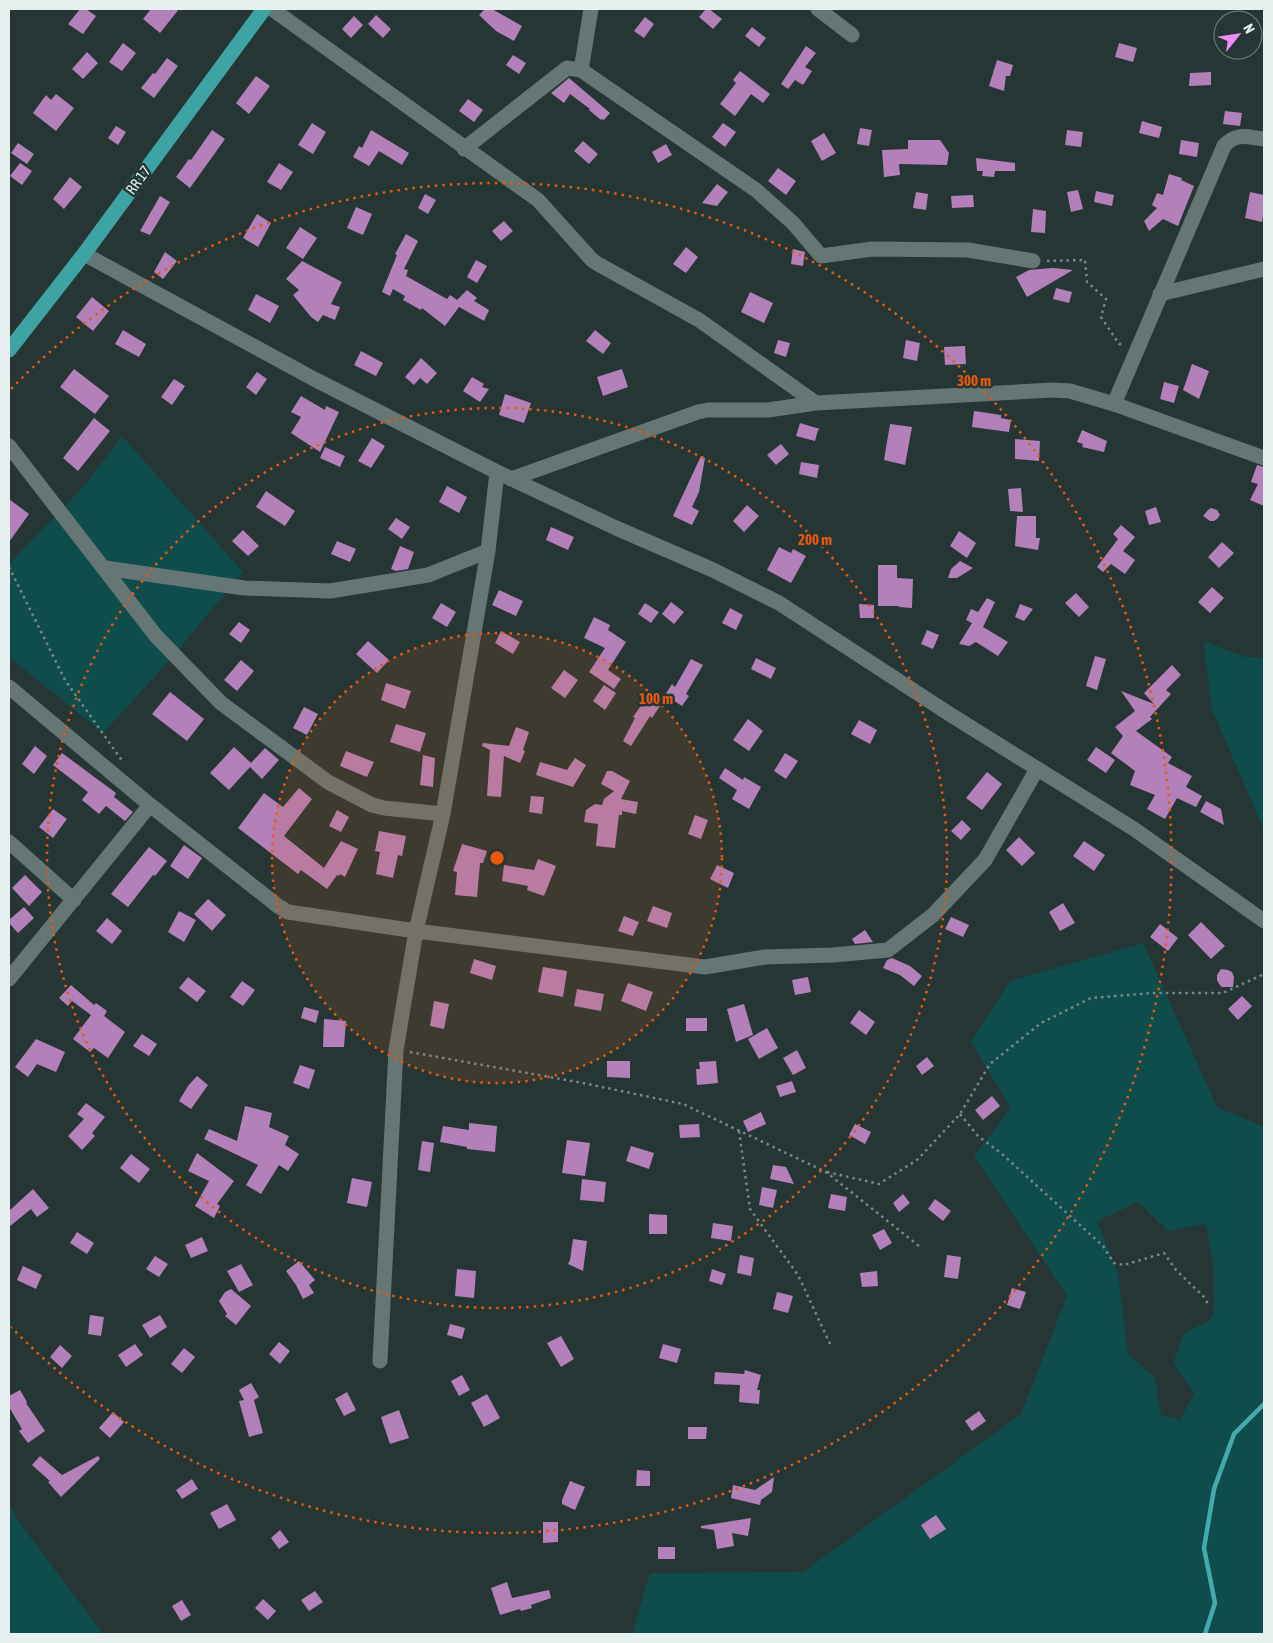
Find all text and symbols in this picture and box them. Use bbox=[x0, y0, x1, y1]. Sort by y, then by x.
north arrow bbox=[1213, 10, 1263, 60]
text: N bbox=[1240, 21, 1258, 36]
street label: RR 17 bbox=[122, 162, 154, 198]
text: 300 m bbox=[957, 372, 991, 389]
text: 200 m bbox=[798, 531, 832, 548]
text: 100 m bbox=[639, 690, 673, 707]
centre of rings bbox=[488, 849, 506, 867]

